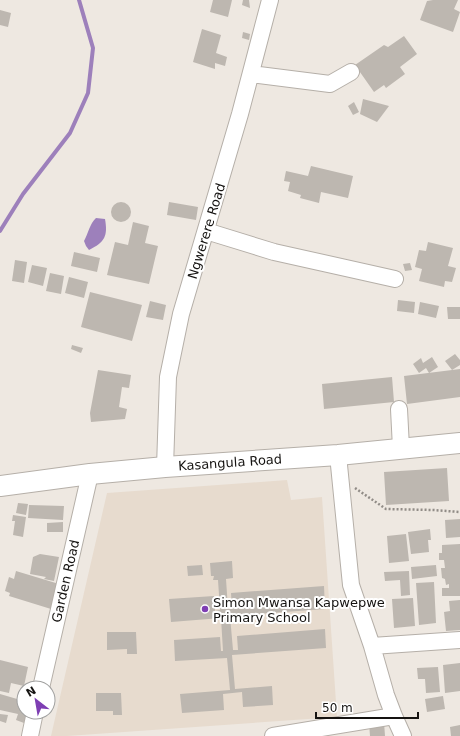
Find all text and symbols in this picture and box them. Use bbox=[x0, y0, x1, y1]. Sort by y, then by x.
street label: Ngwerere Road bbox=[185, 181, 228, 281]
street label: Kasangula Road bbox=[178, 451, 282, 474]
street label: Garden Road bbox=[49, 538, 82, 624]
place label: Simon Mwansa Kapwepwe Primary School bbox=[213, 595, 385, 625]
marker: Simon Mwansa Kapwepwe Primary School bbox=[200, 604, 210, 614]
north arrow bbox=[16, 680, 56, 720]
text: N bbox=[24, 684, 38, 700]
scale bar bbox=[316, 694, 418, 720]
text: 50 m bbox=[322, 701, 353, 715]

